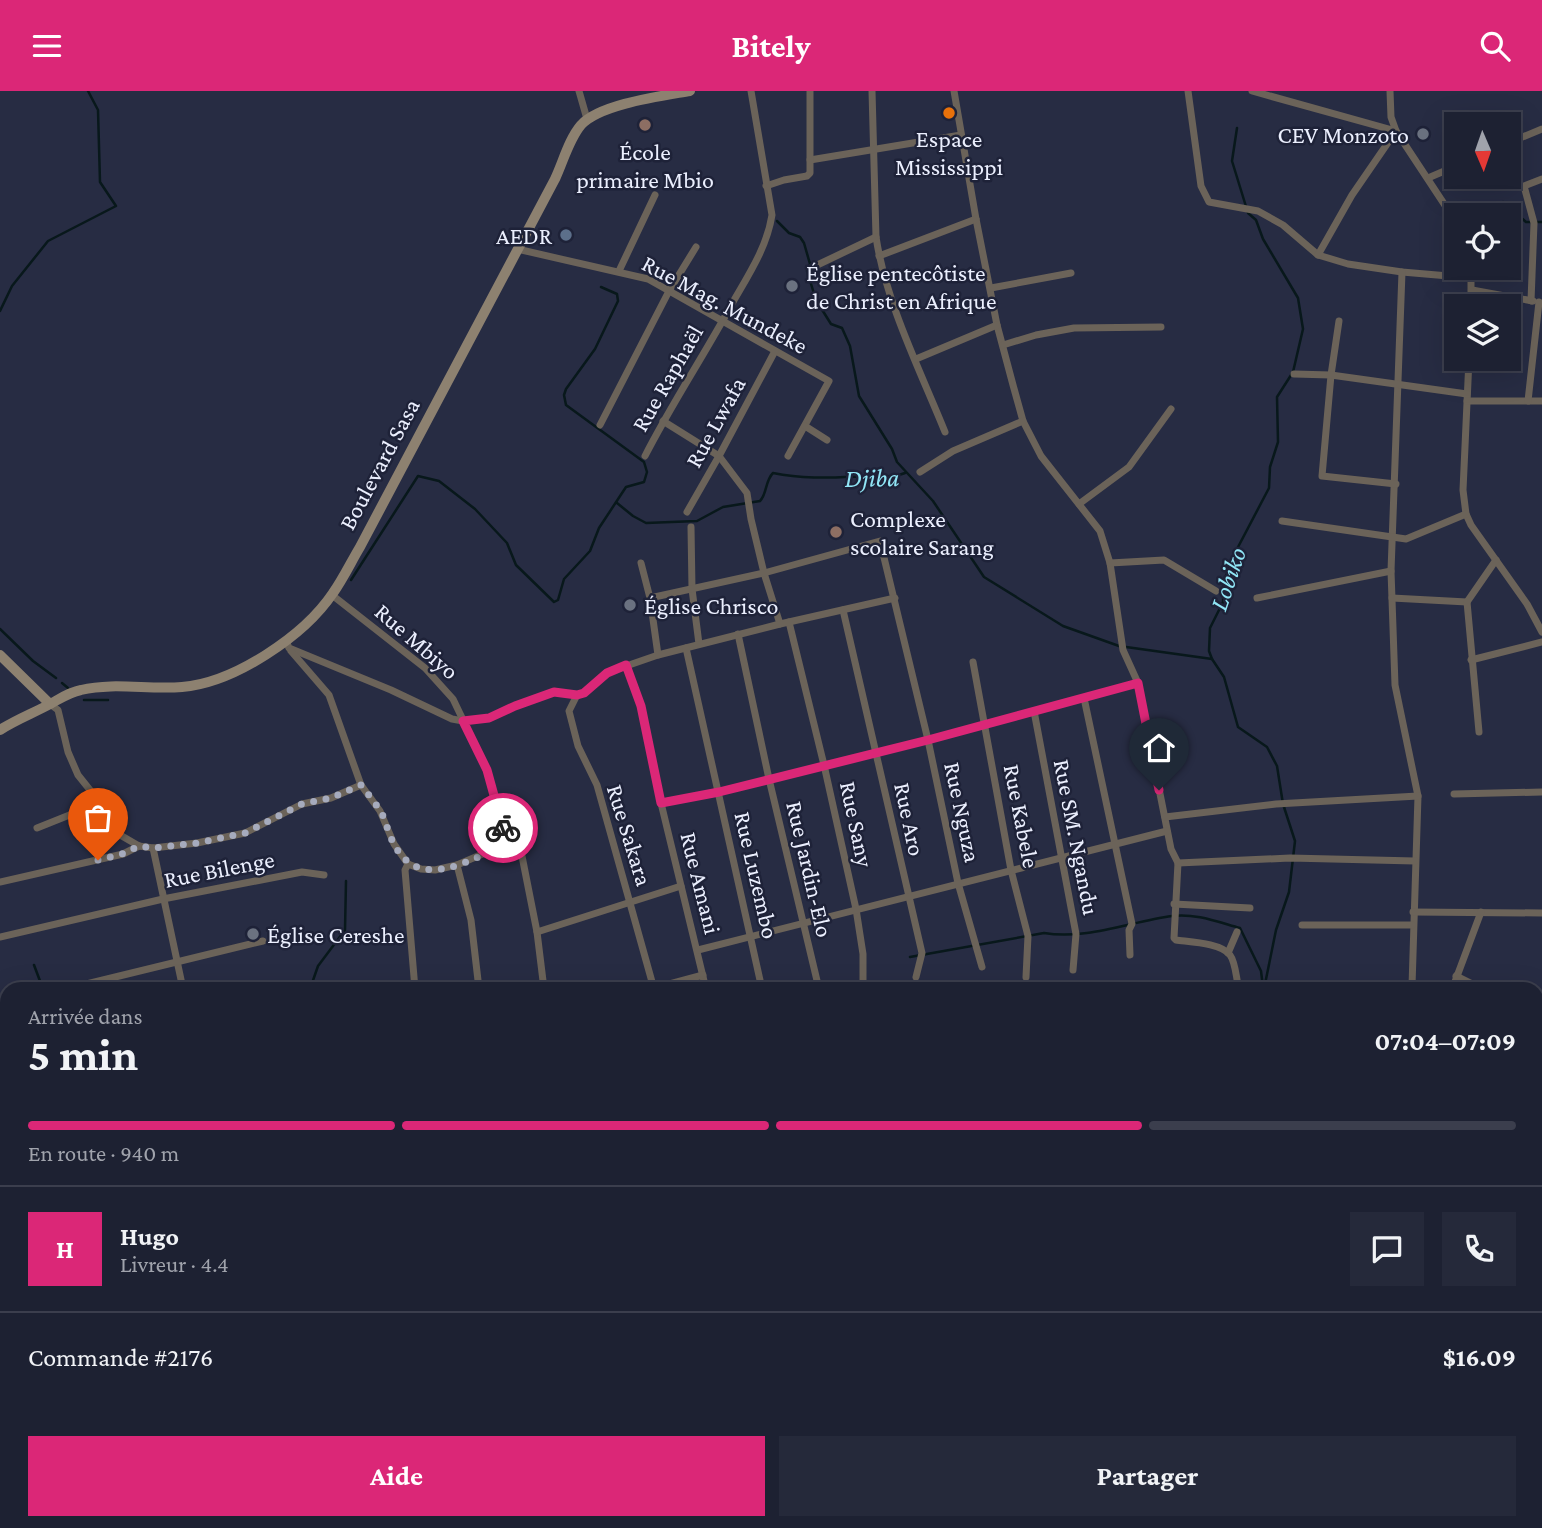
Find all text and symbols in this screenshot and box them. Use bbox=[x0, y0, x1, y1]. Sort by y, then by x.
icon: menu bbox=[28, 27, 66, 65]
icon: search bbox=[1476, 27, 1514, 65]
text: Bitely bbox=[731, 28, 811, 64]
marker: Espace Mississippi bbox=[941, 105, 957, 121]
north arrow bbox=[1444, 112, 1521, 189]
map controls bbox=[1444, 112, 1521, 371]
marker: École primaire Mbio bbox=[637, 117, 653, 133]
place label: CEV Monzoto bbox=[1277, 121, 1409, 148]
place label: Espace Mississippi bbox=[895, 125, 1003, 180]
marker: CEV Monzoto bbox=[1415, 126, 1431, 142]
place label: École primaire Mbio bbox=[576, 138, 714, 193]
button: locate bbox=[1444, 203, 1521, 280]
place label: AEDR bbox=[496, 222, 553, 249]
marker: AEDR bbox=[558, 227, 574, 243]
street label: Rue Mag. Mundeke bbox=[638, 249, 812, 359]
place label: Église pentecôtiste de Christ en Afrique bbox=[806, 259, 996, 314]
marker: Église pentecôtiste de Christ en Afrique bbox=[784, 278, 800, 294]
button: layers bbox=[1444, 294, 1521, 371]
street label: Rue Raphaël bbox=[626, 320, 708, 436]
street label: Rue Lwafa bbox=[679, 372, 751, 472]
street label: Boulevard Sasa bbox=[333, 394, 425, 534]
water label: Djiba bbox=[844, 463, 900, 493]
place label: Complexe scolaire Sarang bbox=[850, 505, 994, 560]
marker: Complexe scolaire Sarang bbox=[828, 524, 844, 540]
water label: Lobiko bbox=[1204, 544, 1252, 614]
place label: Église Chrisco bbox=[644, 592, 778, 619]
street label: Rue Mbiyo bbox=[370, 597, 464, 685]
marker: Église Chrisco bbox=[622, 597, 638, 613]
pin bbox=[1129, 718, 1189, 790]
icon: home bbox=[1140, 729, 1178, 767]
street label: Rue SM. Ngandu bbox=[1049, 757, 1105, 918]
street label: Rue Nguza bbox=[939, 759, 987, 865]
street label: Rue Kabele bbox=[999, 762, 1045, 870]
street label: Rue Sany bbox=[835, 779, 879, 870]
street label: Rue Aro bbox=[889, 780, 931, 858]
street label: Rue Sakara bbox=[602, 781, 658, 889]
pin bbox=[68, 788, 128, 860]
courier bbox=[468, 793, 538, 863]
street label: Rue Jardin-Elo bbox=[781, 798, 839, 940]
icon: bag bbox=[79, 799, 117, 837]
icon: bike bbox=[484, 809, 522, 847]
street label: Rue Luzembo bbox=[729, 809, 785, 941]
street label: Rue Amani bbox=[675, 829, 727, 937]
street label: Rue Bilenge bbox=[161, 845, 277, 893]
place label: Église Cereshe bbox=[267, 921, 404, 948]
marker: Église Cereshe bbox=[245, 926, 261, 942]
text: Arrivée dans bbox=[28, 1003, 143, 1029]
text: 07:04–07:09 bbox=[1375, 1027, 1516, 1056]
text: 5 min bbox=[28, 1029, 138, 1080]
text: En route · 940 m bbox=[28, 1140, 179, 1166]
button: chat bbox=[1350, 1212, 1424, 1286]
button: phone bbox=[1442, 1212, 1516, 1286]
text: Hugo bbox=[120, 1222, 179, 1251]
text: H bbox=[56, 1235, 74, 1264]
text: Livreur · 4.4 bbox=[120, 1251, 229, 1277]
text: Commande #2176 bbox=[28, 1343, 213, 1372]
text: $16.09 bbox=[1443, 1343, 1516, 1372]
button: Aide bbox=[28, 1436, 765, 1516]
button: Partager bbox=[779, 1436, 1516, 1516]

